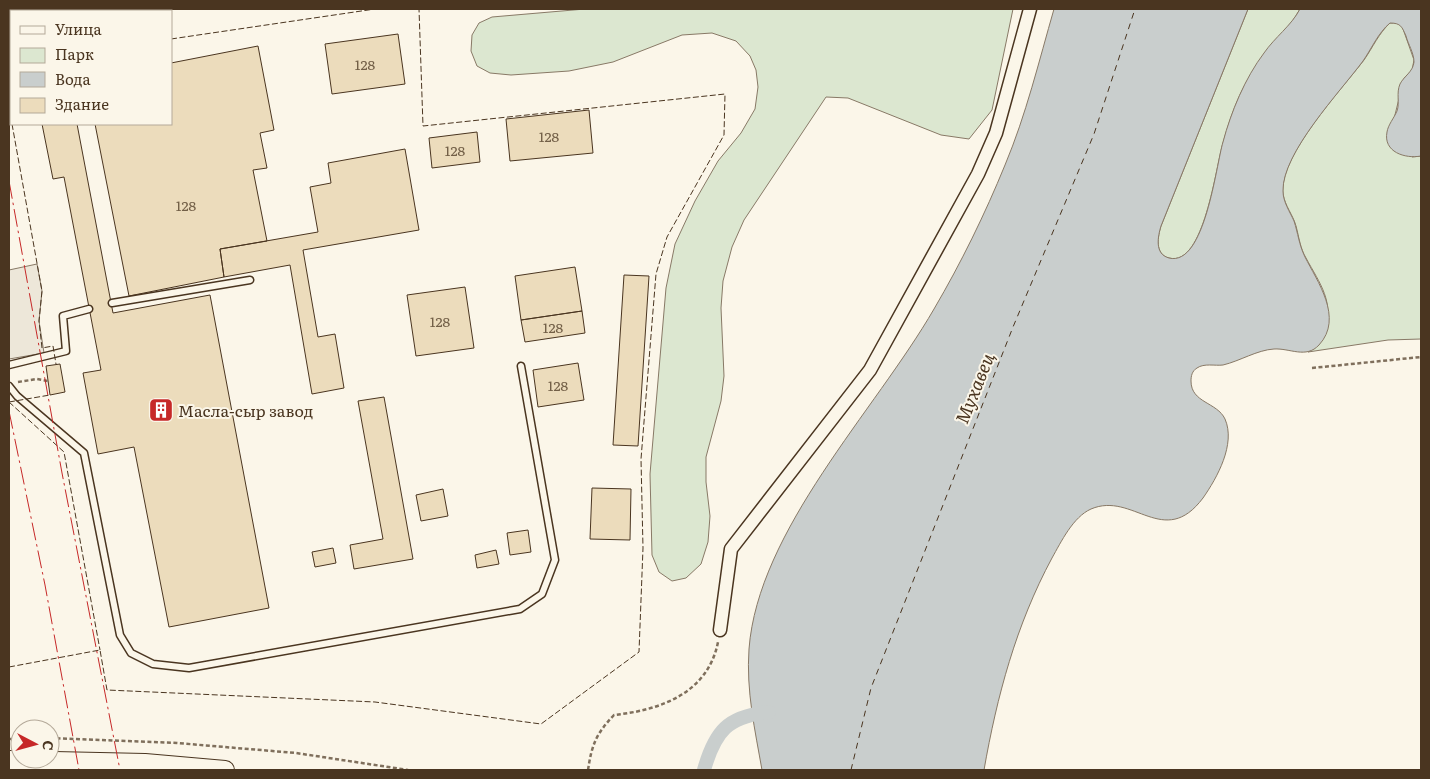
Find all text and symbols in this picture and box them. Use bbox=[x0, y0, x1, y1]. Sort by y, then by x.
legend bbox=[10, 10, 172, 125]
text: Улица bbox=[55, 17, 103, 40]
text: Парк bbox=[55, 42, 94, 65]
house number: 128 bbox=[355, 54, 376, 74]
text: Вода bbox=[55, 67, 92, 90]
text: Здание bbox=[55, 92, 109, 115]
house number: 128 bbox=[539, 126, 560, 146]
house number: 128 bbox=[445, 140, 466, 160]
house number: 128 bbox=[176, 195, 197, 215]
house number: 128 bbox=[430, 311, 451, 331]
house number: 128 bbox=[543, 317, 564, 337]
water label: Мухавец bbox=[948, 348, 1000, 427]
house number: 128 bbox=[548, 375, 569, 395]
building icon: Масла-сыр завод bbox=[148, 397, 174, 423]
place label: Масла-сыр завод bbox=[178, 398, 313, 422]
north arrow bbox=[10, 719, 60, 769]
text: С bbox=[38, 739, 59, 752]

